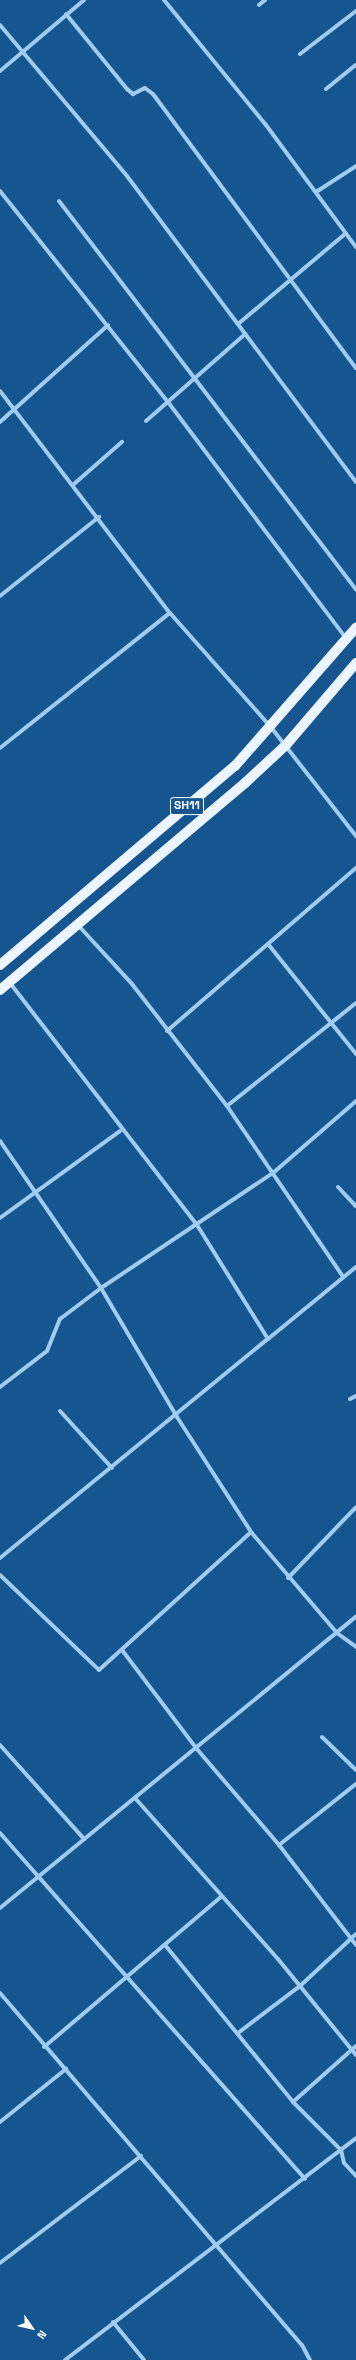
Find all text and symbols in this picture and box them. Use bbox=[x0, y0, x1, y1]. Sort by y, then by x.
road number: SH11 bbox=[170, 796, 204, 816]
north arrow bbox=[12, 2308, 52, 2348]
text: N bbox=[34, 2328, 50, 2342]

